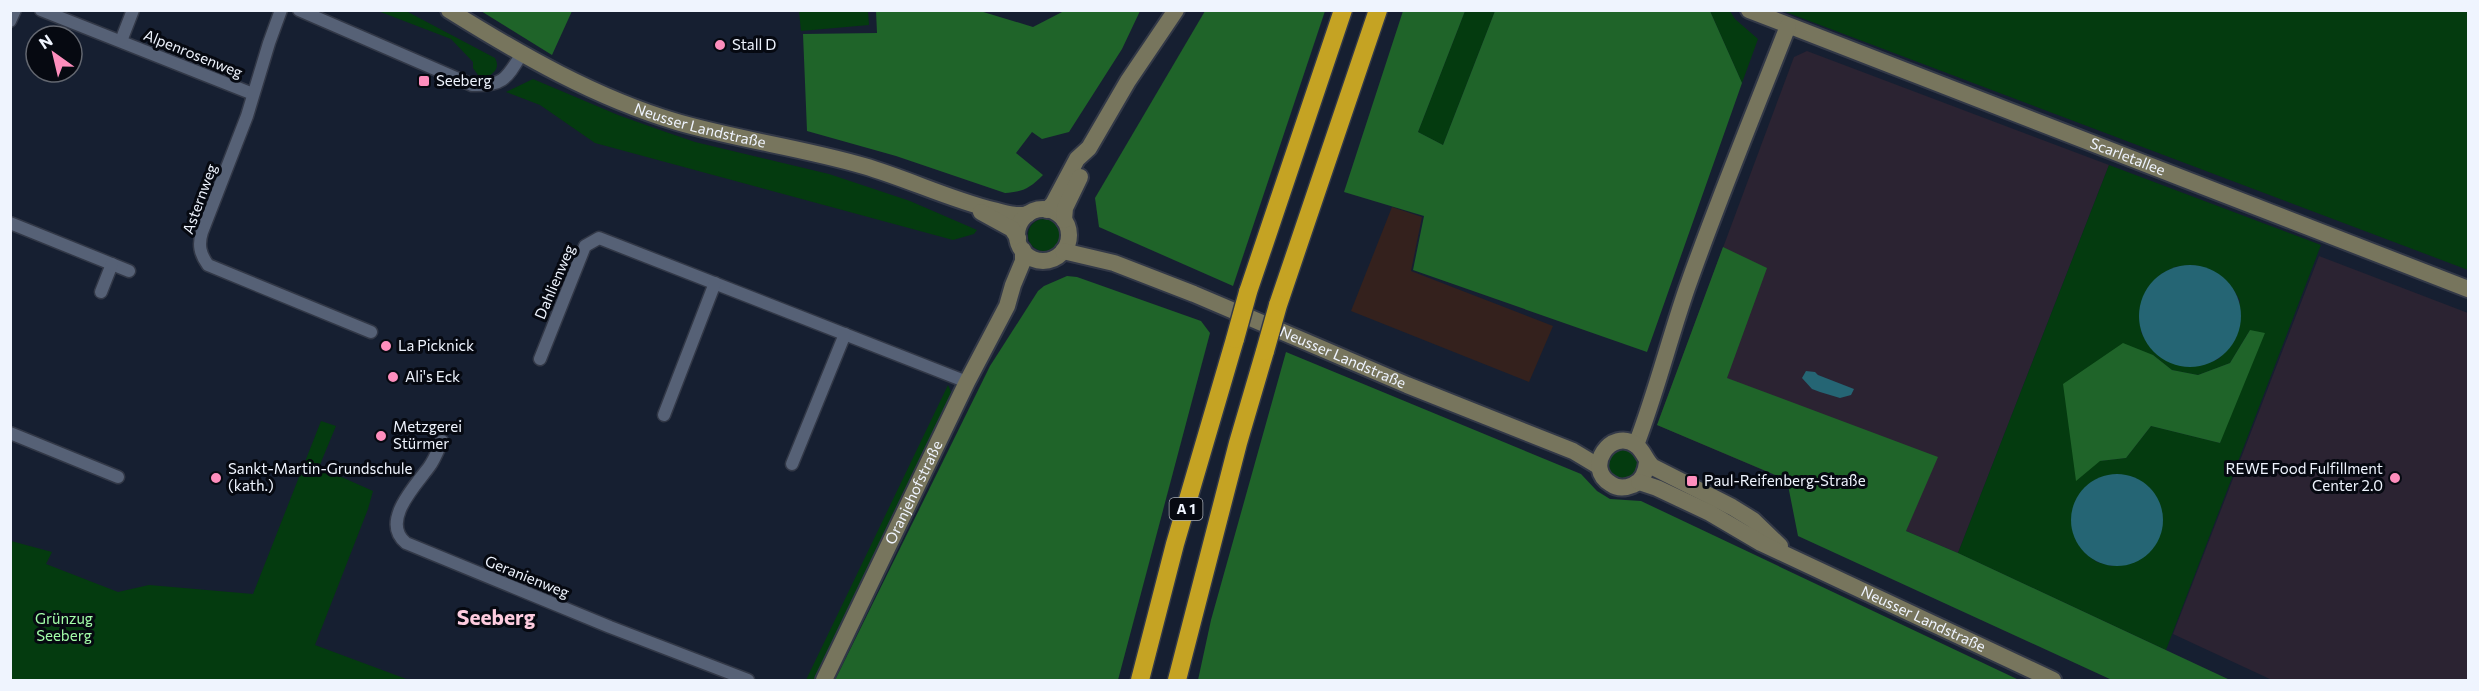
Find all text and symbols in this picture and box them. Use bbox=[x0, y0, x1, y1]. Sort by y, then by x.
north arrow bbox=[24, 24, 84, 84]
street label: Alpenrosenweg bbox=[141, 25, 245, 81]
text: N bbox=[35, 30, 56, 52]
place label: Stall D bbox=[732, 35, 776, 53]
marker: Stall D bbox=[713, 38, 727, 52]
place label: Seeberg bbox=[436, 71, 492, 89]
marker: Seeberg bbox=[417, 74, 431, 88]
street label: Neusser Landstraße bbox=[632, 98, 768, 151]
street label: Scarletallee bbox=[2088, 133, 2168, 179]
street label: Asternweg bbox=[178, 161, 220, 236]
street label: Dahlienweg bbox=[530, 242, 578, 322]
street label: Neusser Landstraße bbox=[1277, 322, 1409, 392]
place label: La Picknick bbox=[398, 336, 474, 354]
marker: La Picknick bbox=[379, 339, 393, 353]
place label: Ali's Eck bbox=[405, 367, 460, 385]
marker: Ali's Eck bbox=[386, 370, 400, 384]
place label: Metzgerei Stürmer bbox=[393, 417, 462, 452]
marker: Metzgerei Stürmer bbox=[374, 429, 388, 443]
street label: Oranjehofstraße bbox=[880, 437, 946, 547]
place label: Sankt-Martin-Grundschule (kath.) bbox=[228, 459, 412, 494]
place label: REWE Food Fulfillment Center 2.0 bbox=[2226, 459, 2383, 494]
marker: Sankt-Martin-Grundschule (kath.) bbox=[209, 471, 223, 485]
place label: Paul-Reifenberg-Straße bbox=[1704, 471, 1866, 489]
marker: REWE Food Fulfillment Center 2.0 bbox=[2388, 471, 2402, 485]
marker: Paul-Reifenberg-Straße bbox=[1685, 474, 1699, 488]
road number: A 1 bbox=[1170, 498, 1202, 520]
street label: Geranienweg bbox=[483, 551, 572, 601]
street label: Neusser Landstraße bbox=[1859, 581, 1989, 655]
district label: Seeberg bbox=[457, 604, 536, 629]
park label: Grünzug Seeberg bbox=[35, 609, 93, 644]

